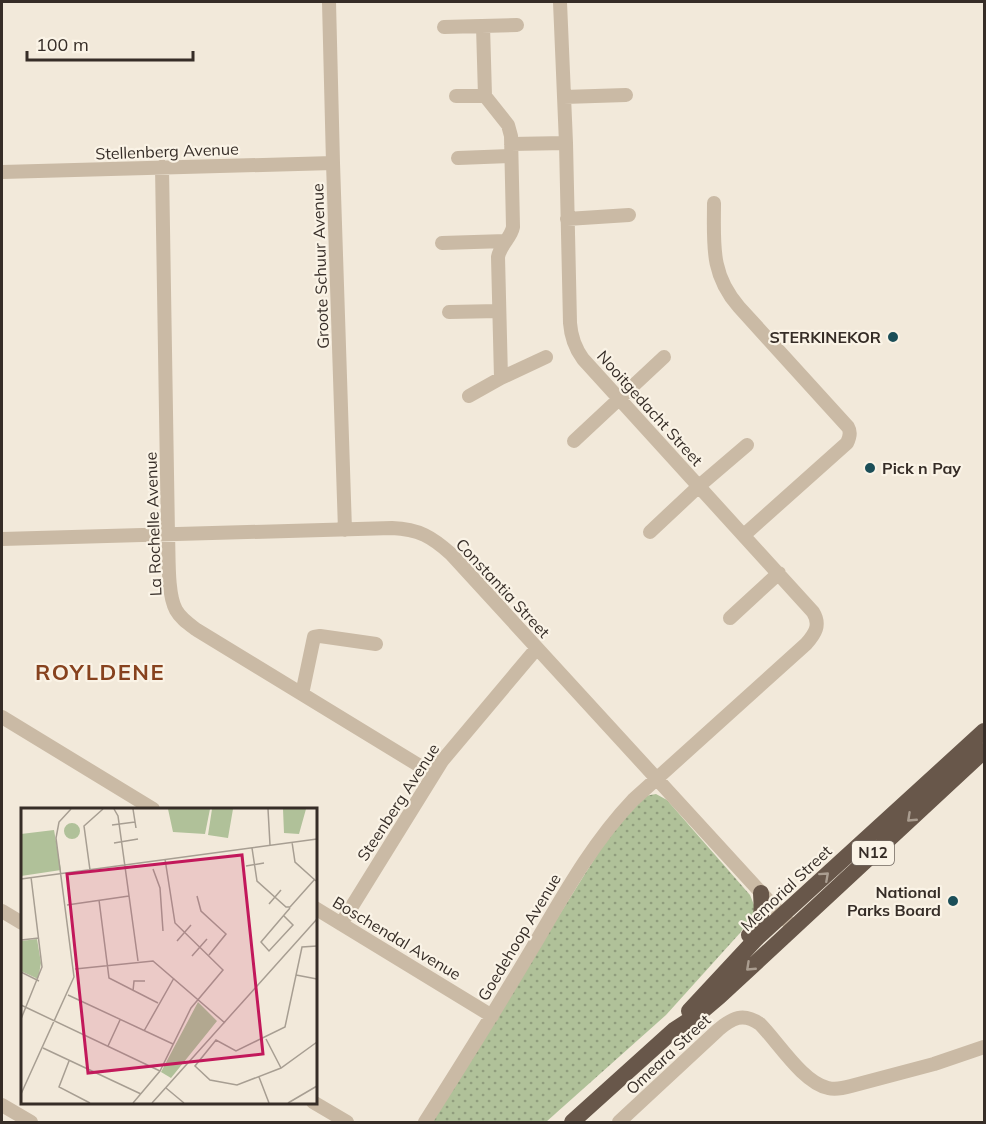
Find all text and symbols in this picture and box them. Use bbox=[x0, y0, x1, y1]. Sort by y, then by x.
scale bar bbox=[27, 24, 194, 62]
text: 100 m bbox=[36, 33, 89, 56]
street label: Stellenberg Avenue bbox=[95, 139, 239, 163]
street label: Groote Schuur Avenue bbox=[307, 183, 333, 349]
place label: STERKINEKOR bbox=[769, 327, 881, 347]
marker: STERKINEKOR bbox=[886, 330, 900, 344]
street label: Nooitgedacht Street bbox=[593, 346, 707, 470]
street label: La Rochelle Avenue bbox=[140, 451, 166, 597]
place label: Pick n Pay bbox=[882, 458, 961, 478]
marker: Pick n Pay bbox=[863, 461, 877, 475]
street label: Constantia Street bbox=[452, 534, 554, 642]
district label: ROYLDENE bbox=[35, 658, 165, 686]
street label: Steenberg Avenue bbox=[353, 740, 443, 864]
inset map bbox=[21, 808, 316, 1103]
one-way arrow bbox=[907, 811, 918, 822]
street label: Memorial Street bbox=[736, 840, 836, 935]
road number: N12 bbox=[852, 841, 894, 865]
street label: Goedehoop Avenue bbox=[473, 870, 565, 1004]
one-way arrow bbox=[818, 872, 829, 883]
place label: National Parks Board bbox=[847, 882, 941, 920]
street label: Boschendal Avenue bbox=[329, 892, 465, 984]
marker: National Parks Board bbox=[946, 894, 960, 908]
one-way arrow bbox=[746, 960, 757, 971]
street label: Omeara Street bbox=[622, 1009, 715, 1098]

